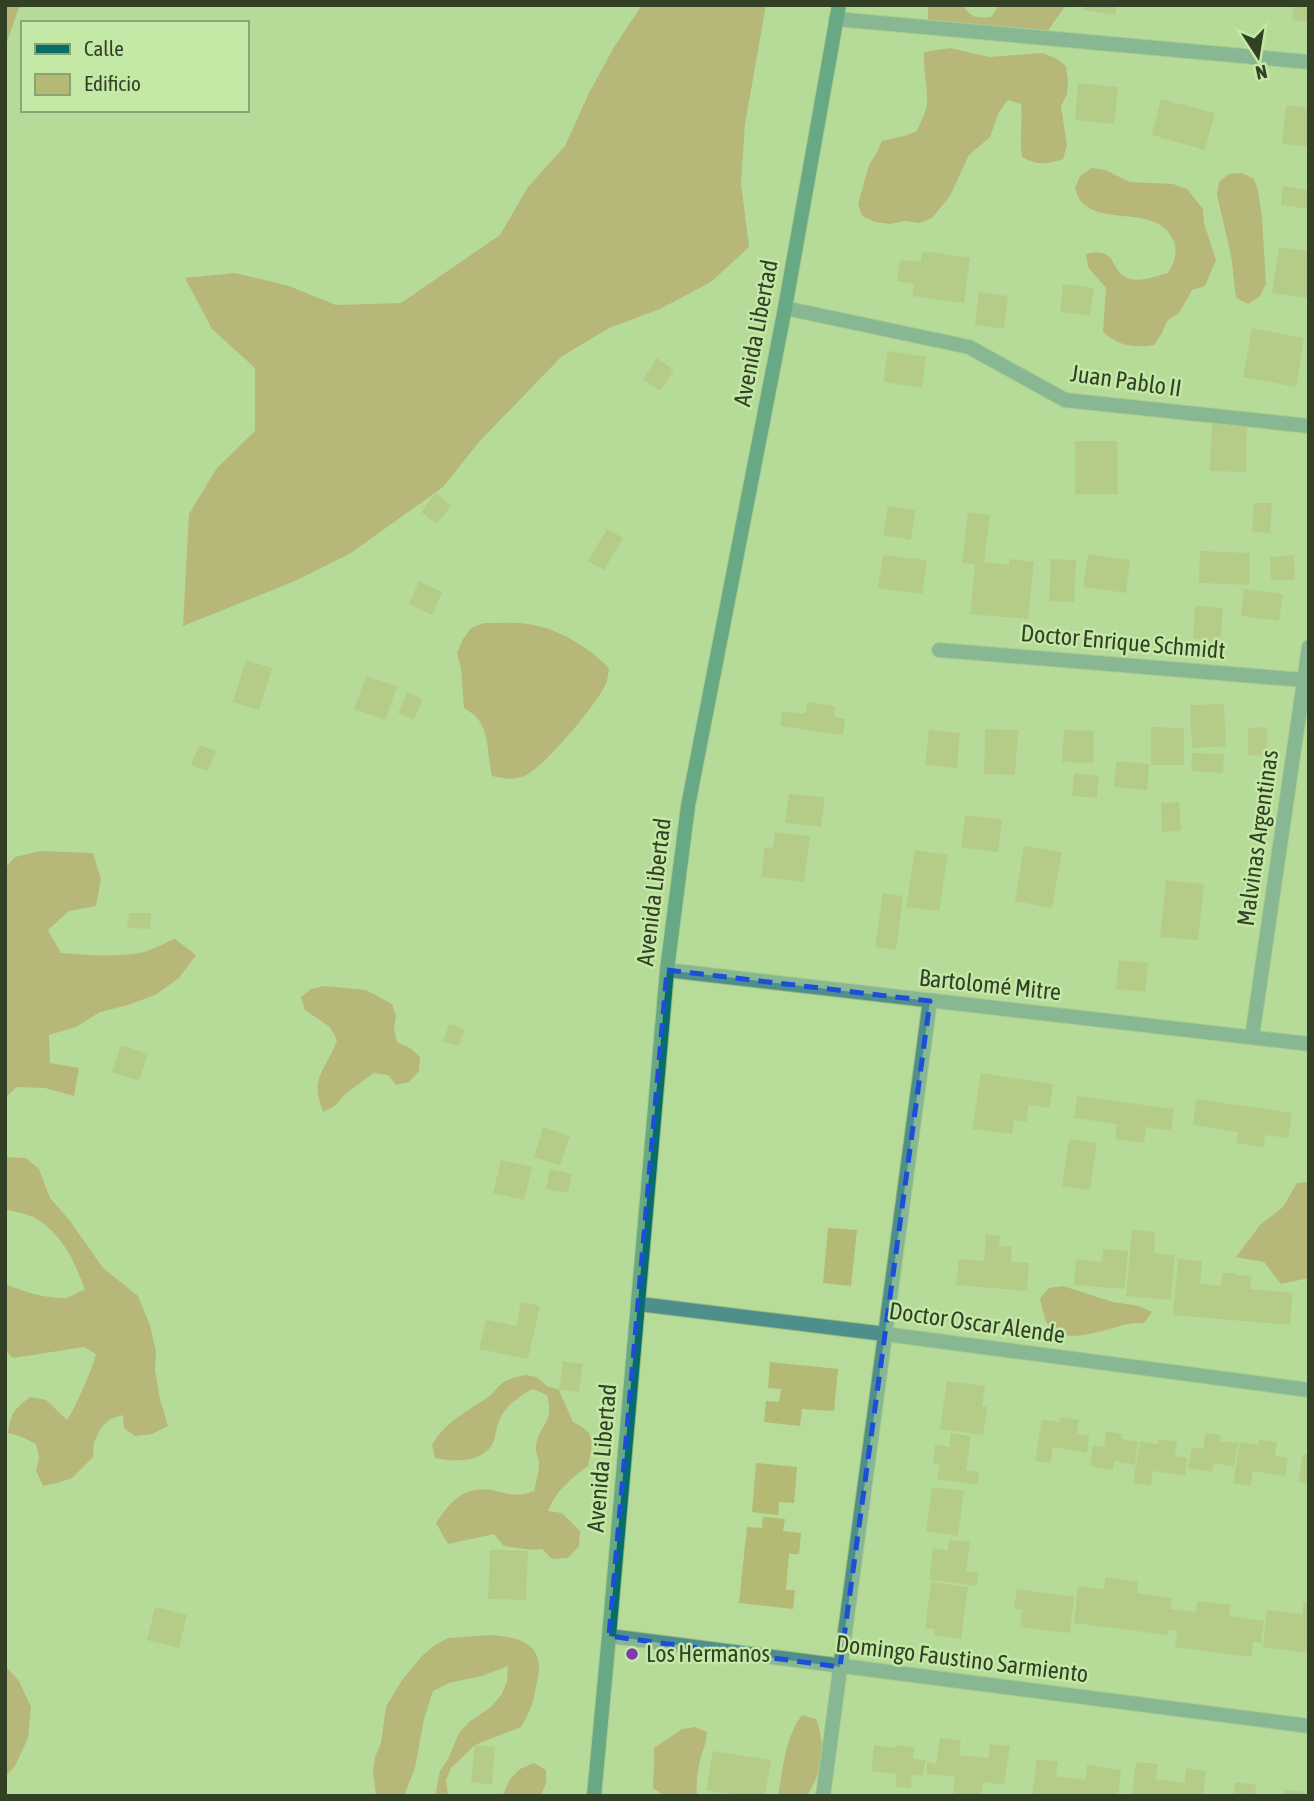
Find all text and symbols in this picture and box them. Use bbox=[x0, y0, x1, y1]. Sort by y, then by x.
legend bbox=[21, 21, 248, 112]
north arrow bbox=[1223, 21, 1293, 91]
text: Calle bbox=[84, 36, 124, 60]
text: N bbox=[1254, 61, 1269, 85]
text: Edificio bbox=[84, 71, 141, 95]
street label: Avenida Libertad bbox=[728, 257, 783, 408]
street label: Juan Pablo II bbox=[1069, 359, 1183, 402]
street label: Doctor Enrique Schmidt bbox=[1020, 619, 1227, 664]
street label: Malvinas Argentinas bbox=[1232, 748, 1283, 928]
street label: Avenida Libertad bbox=[631, 817, 676, 967]
street label: Bartolomé Mitre bbox=[918, 964, 1062, 1005]
street label: Doctor Oscar Alende bbox=[887, 1297, 1067, 1348]
street label: Avenida Libertad bbox=[582, 1383, 621, 1533]
street label: Domingo Faustino Sarmiento bbox=[834, 1630, 1090, 1687]
place label: Los Hermanos bbox=[646, 1640, 770, 1667]
marker: Los Hermanos bbox=[624, 1646, 640, 1662]

